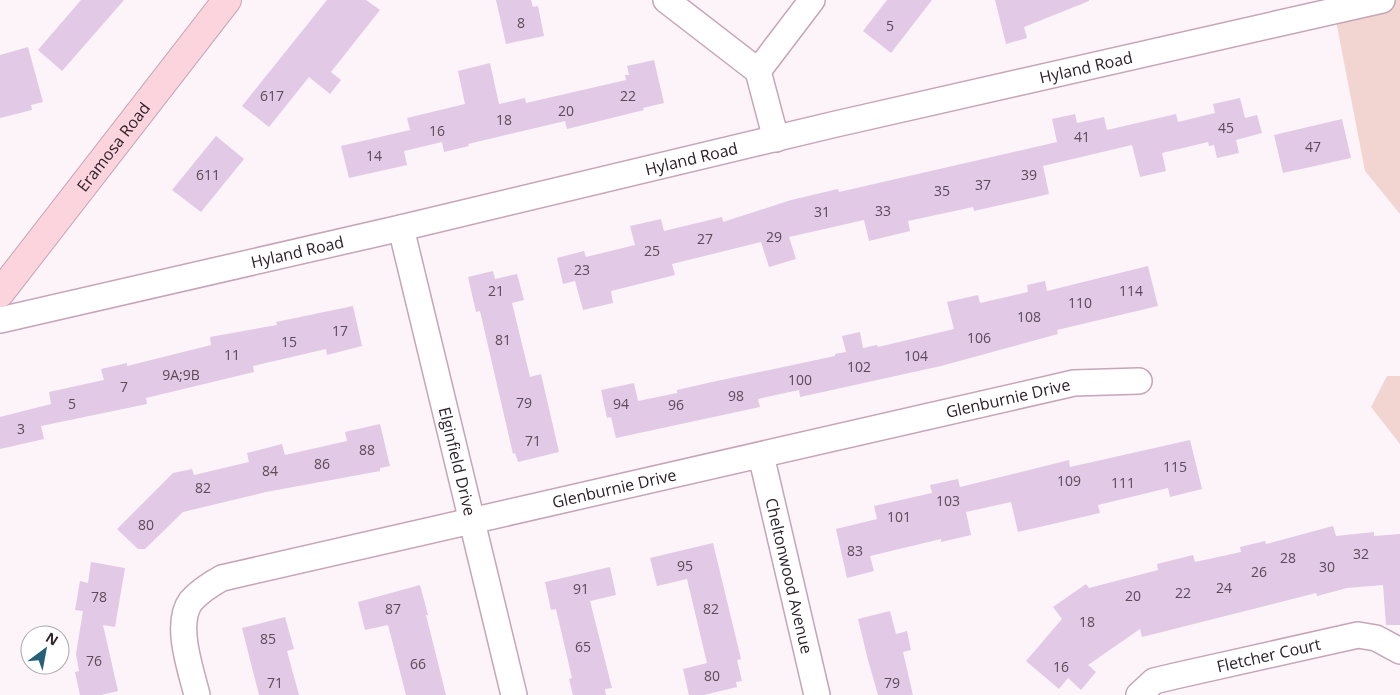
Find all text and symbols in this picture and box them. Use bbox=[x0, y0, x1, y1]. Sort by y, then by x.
house number: 8 bbox=[517, 13, 525, 32]
house number: 5 bbox=[886, 16, 894, 35]
street label: Hyland Road bbox=[1037, 46, 1135, 88]
house number: 617 bbox=[260, 86, 284, 105]
house number: 22 bbox=[620, 86, 636, 105]
street label: Eramosa Road bbox=[72, 97, 155, 196]
house number: 20 bbox=[558, 101, 574, 120]
house number: 18 bbox=[496, 110, 512, 129]
house number: 45 bbox=[1218, 118, 1234, 137]
house number: 16 bbox=[429, 121, 445, 140]
house number: 41 bbox=[1074, 127, 1090, 146]
street label: Hyland Road bbox=[643, 137, 740, 180]
house number: 47 bbox=[1305, 137, 1321, 156]
house number: 14 bbox=[366, 146, 382, 165]
house number: 611 bbox=[196, 165, 220, 184]
house number: 39 bbox=[1021, 165, 1037, 184]
house number: 37 bbox=[975, 175, 991, 194]
house number: 35 bbox=[934, 181, 950, 200]
house number: 33 bbox=[875, 201, 891, 220]
house number: 31 bbox=[814, 202, 830, 221]
house number: 29 bbox=[766, 227, 782, 246]
house number: 27 bbox=[697, 229, 713, 248]
street label: Hyland Road bbox=[249, 230, 346, 273]
house number: 25 bbox=[644, 241, 660, 260]
house number: 23 bbox=[574, 260, 590, 279]
house number: 21 bbox=[488, 281, 504, 300]
house number: 114 bbox=[1119, 281, 1143, 300]
house number: 110 bbox=[1068, 293, 1092, 312]
house number: 108 bbox=[1017, 307, 1041, 326]
house number: 17 bbox=[332, 321, 348, 340]
house number: 106 bbox=[967, 328, 991, 347]
house number: 81 bbox=[495, 330, 511, 349]
house number: 15 bbox=[281, 332, 297, 351]
house number: 11 bbox=[224, 345, 240, 364]
house number: 104 bbox=[904, 346, 928, 365]
house number: 102 bbox=[847, 357, 871, 376]
house number: 9A;9B bbox=[162, 365, 200, 384]
house number: 100 bbox=[788, 370, 812, 389]
street label: Glenburnie Drive bbox=[944, 373, 1072, 423]
house number: 7 bbox=[120, 377, 128, 396]
house number: 98 bbox=[728, 386, 744, 405]
house number: 79 bbox=[516, 393, 532, 412]
house number: 5 bbox=[68, 394, 76, 413]
house number: 94 bbox=[613, 394, 629, 413]
house number: 96 bbox=[668, 395, 684, 414]
street label: Elginfield Drive bbox=[434, 405, 481, 518]
house number: 3 bbox=[17, 419, 25, 438]
house number: 71 bbox=[525, 431, 541, 450]
house number: 88 bbox=[359, 440, 375, 459]
house number: 86 bbox=[314, 454, 330, 473]
house number: 115 bbox=[1163, 457, 1187, 476]
house number: 84 bbox=[262, 461, 278, 480]
street label: Glenburnie Drive bbox=[550, 463, 678, 513]
house number: 109 bbox=[1057, 471, 1081, 490]
house number: 111 bbox=[1111, 473, 1135, 492]
house number: 82 bbox=[195, 478, 211, 497]
house number: 103 bbox=[936, 491, 960, 510]
street label: Cheltonwood Avenue bbox=[760, 496, 818, 656]
house number: 101 bbox=[887, 507, 911, 526]
house number: 80 bbox=[138, 515, 154, 534]
house number: 83 bbox=[847, 541, 863, 560]
house number: 32 bbox=[1353, 544, 1369, 563]
house number: 28 bbox=[1280, 548, 1296, 567]
house number: 95 bbox=[677, 556, 693, 575]
house number: 30 bbox=[1319, 557, 1335, 576]
house number: 26 bbox=[1251, 562, 1267, 581]
house number: 24 bbox=[1216, 578, 1232, 597]
house number: 91 bbox=[573, 579, 589, 598]
house number: 22 bbox=[1175, 583, 1191, 602]
house number: 20 bbox=[1125, 586, 1141, 605]
house number: 78 bbox=[91, 587, 107, 606]
house number: 87 bbox=[385, 599, 401, 618]
house number: 82 bbox=[703, 599, 719, 618]
house number: 18 bbox=[1079, 612, 1095, 631]
north arrow bbox=[20, 625, 70, 675]
text: N bbox=[42, 627, 62, 650]
house number: 85 bbox=[260, 629, 276, 648]
street label: Fletcher Court bbox=[1214, 633, 1323, 677]
house number: 65 bbox=[575, 637, 591, 656]
house number: 76 bbox=[86, 651, 102, 670]
house number: 66 bbox=[410, 654, 426, 673]
house number: 16 bbox=[1053, 657, 1069, 676]
house number: 80 bbox=[704, 666, 720, 685]
house number: 71 bbox=[267, 673, 283, 692]
house number: 79 bbox=[884, 673, 900, 692]

